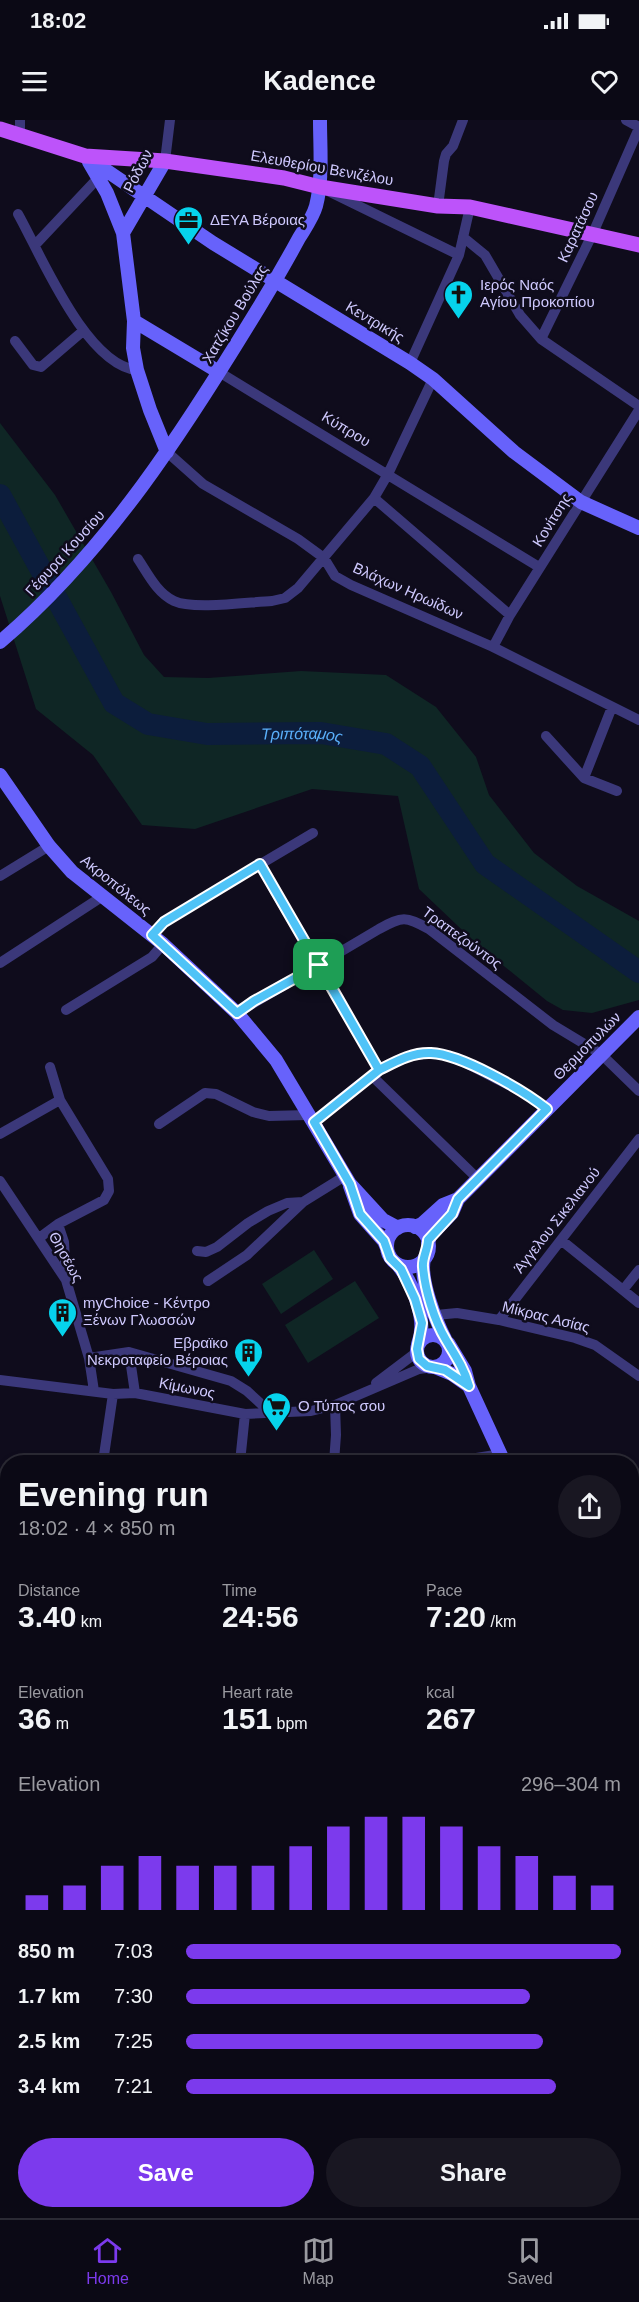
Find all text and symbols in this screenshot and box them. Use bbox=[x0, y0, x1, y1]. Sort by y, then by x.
text: 18:02 bbox=[30, 8, 86, 33]
icon: menu bbox=[18, 65, 51, 98]
icon: heart bbox=[588, 65, 621, 98]
text: Kadence bbox=[263, 66, 376, 96]
street label: Ρόδων bbox=[120, 146, 156, 195]
street label: Ελευθερίου Βενιζέλου bbox=[249, 147, 395, 188]
street label: Καρατάσου bbox=[554, 189, 601, 265]
office icon: ΔΕΥΑ Βέροιας bbox=[173, 204, 205, 246]
place label: ΔΕΥΑ Βέροιας bbox=[210, 211, 305, 228]
street label: Χατζίκου Βούλας bbox=[198, 261, 271, 366]
place label: Ιερός Ναός Αγίου Προκοπίου bbox=[480, 276, 595, 310]
church icon: Ιερός Ναός Αγίου Προκοπίου bbox=[443, 278, 475, 320]
street label: Κεντρικής bbox=[343, 298, 408, 346]
street label: Κύπρου bbox=[319, 407, 374, 450]
street label: Κονίτσης bbox=[529, 490, 575, 549]
street label: Γέφυρα Κουσίου bbox=[22, 506, 108, 599]
street label: Βλάχων Ηρωίδων bbox=[350, 559, 466, 622]
water label: Τριπόταμος bbox=[261, 724, 344, 746]
street label: Ακροπόλεως bbox=[78, 851, 155, 918]
street label: Τραπεζούντος bbox=[419, 903, 505, 972]
pin bbox=[293, 939, 344, 990]
icon: arrive bbox=[302, 948, 335, 981]
street label: Θερμοπυλών bbox=[549, 1008, 624, 1083]
street label: Άγγελου Σικελιανού bbox=[510, 1163, 603, 1276]
street label: Θησέως bbox=[46, 1229, 87, 1285]
place label: myChoice - Κέντρο Ξένων Γλωσσών bbox=[83, 1294, 210, 1328]
building icon: myChoice - Κέντρο Ξένων Γλωσσών bbox=[46, 1296, 78, 1338]
street label: Μίκρας Ασίας bbox=[501, 1297, 592, 1336]
place label: Εβραϊκο Νεκροταφείο Βέροιας bbox=[87, 1334, 228, 1368]
building icon: Εβραϊκο Νεκροταφείο Βέροιας bbox=[233, 1336, 265, 1378]
street label: Κίμωνος bbox=[158, 1374, 217, 1401]
supermarket icon: Ο Τύπος σου bbox=[261, 1390, 293, 1432]
place label: Ο Τύπος σου bbox=[298, 1397, 385, 1414]
button: share bbox=[558, 1475, 621, 1538]
text: Evening run bbox=[18, 1476, 209, 1513]
text: 18:02 · 4 × 850 m bbox=[18, 1517, 175, 1539]
text: Distance bbox=[18, 1582, 80, 1599]
text: Time bbox=[222, 1582, 257, 1599]
text: Pace bbox=[426, 1582, 462, 1599]
text: 3.40 bbox=[18, 1600, 76, 1633]
text: 24:56 bbox=[222, 1600, 299, 1633]
text: 7:20 bbox=[426, 1600, 486, 1633]
text: km bbox=[76, 1613, 102, 1630]
text: /km bbox=[486, 1613, 516, 1630]
text: Elevation bbox=[18, 1684, 84, 1701]
text: Heart rate bbox=[222, 1684, 293, 1701]
text: kcal bbox=[426, 1684, 454, 1701]
text: 36 bbox=[18, 1702, 51, 1735]
text: 151 bbox=[222, 1702, 272, 1735]
text: 267 bbox=[426, 1702, 476, 1735]
text: m bbox=[51, 1715, 69, 1732]
text: bpm bbox=[272, 1715, 308, 1732]
text: Elevation bbox=[18, 1773, 100, 1795]
text: 296–304 m bbox=[521, 1773, 621, 1795]
text: 850 m bbox=[18, 1940, 75, 1962]
text: 7:03 bbox=[114, 1940, 153, 1962]
text: 1.7 km bbox=[18, 1985, 80, 2007]
text: 7:30 bbox=[114, 1985, 153, 2007]
text: 2.5 km bbox=[18, 2030, 80, 2052]
text: 7:25 bbox=[114, 2030, 153, 2052]
text: 3.4 km bbox=[18, 2075, 80, 2097]
text: 7:21 bbox=[114, 2075, 153, 2097]
button: Save bbox=[18, 2138, 314, 2207]
button: Share bbox=[326, 2138, 621, 2207]
tab: Home bbox=[86, 2234, 129, 2288]
tab: Map bbox=[302, 2234, 335, 2288]
tab: Saved bbox=[507, 2234, 553, 2288]

